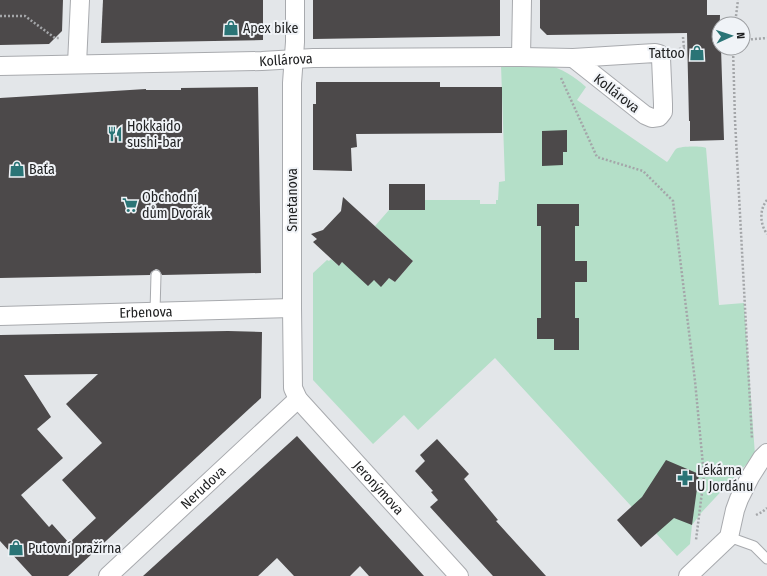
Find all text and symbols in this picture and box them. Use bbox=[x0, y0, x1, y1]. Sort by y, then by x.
north arrow bbox=[711, 16, 751, 56]
shop icon: Apex bike bbox=[222, 19, 240, 37]
place label: Apex bike bbox=[243, 20, 298, 37]
text: N bbox=[734, 32, 747, 39]
shop icon: Tattoo bbox=[688, 44, 706, 62]
place label: Tattoo bbox=[649, 45, 685, 62]
street label: Kollárova bbox=[259, 50, 313, 70]
street label: Kollárova bbox=[590, 70, 643, 117]
place label: Hokkaido sushi-bar bbox=[127, 118, 182, 151]
restaurant icon: Hokkaido sushi-bar bbox=[106, 125, 124, 143]
shop icon: Baťa bbox=[8, 160, 26, 178]
place label: Baťa bbox=[29, 161, 55, 178]
street label: Smetanova bbox=[284, 168, 301, 232]
place label: Obchodní dům Dvořák bbox=[142, 189, 211, 222]
supermarket icon: Obchodní dům Dvořák bbox=[121, 196, 139, 214]
street label: Erbenova bbox=[119, 303, 173, 322]
street label: Jeronýmova bbox=[349, 457, 407, 519]
place label: Lékárna U Jordánu bbox=[697, 462, 753, 495]
street label: Nerudova bbox=[177, 463, 230, 513]
pharmacy icon: Lékárna U Jordánu bbox=[676, 469, 694, 487]
shop icon: Putovní pražírna bbox=[7, 539, 25, 557]
place label: Putovní pražírna bbox=[28, 540, 121, 557]

